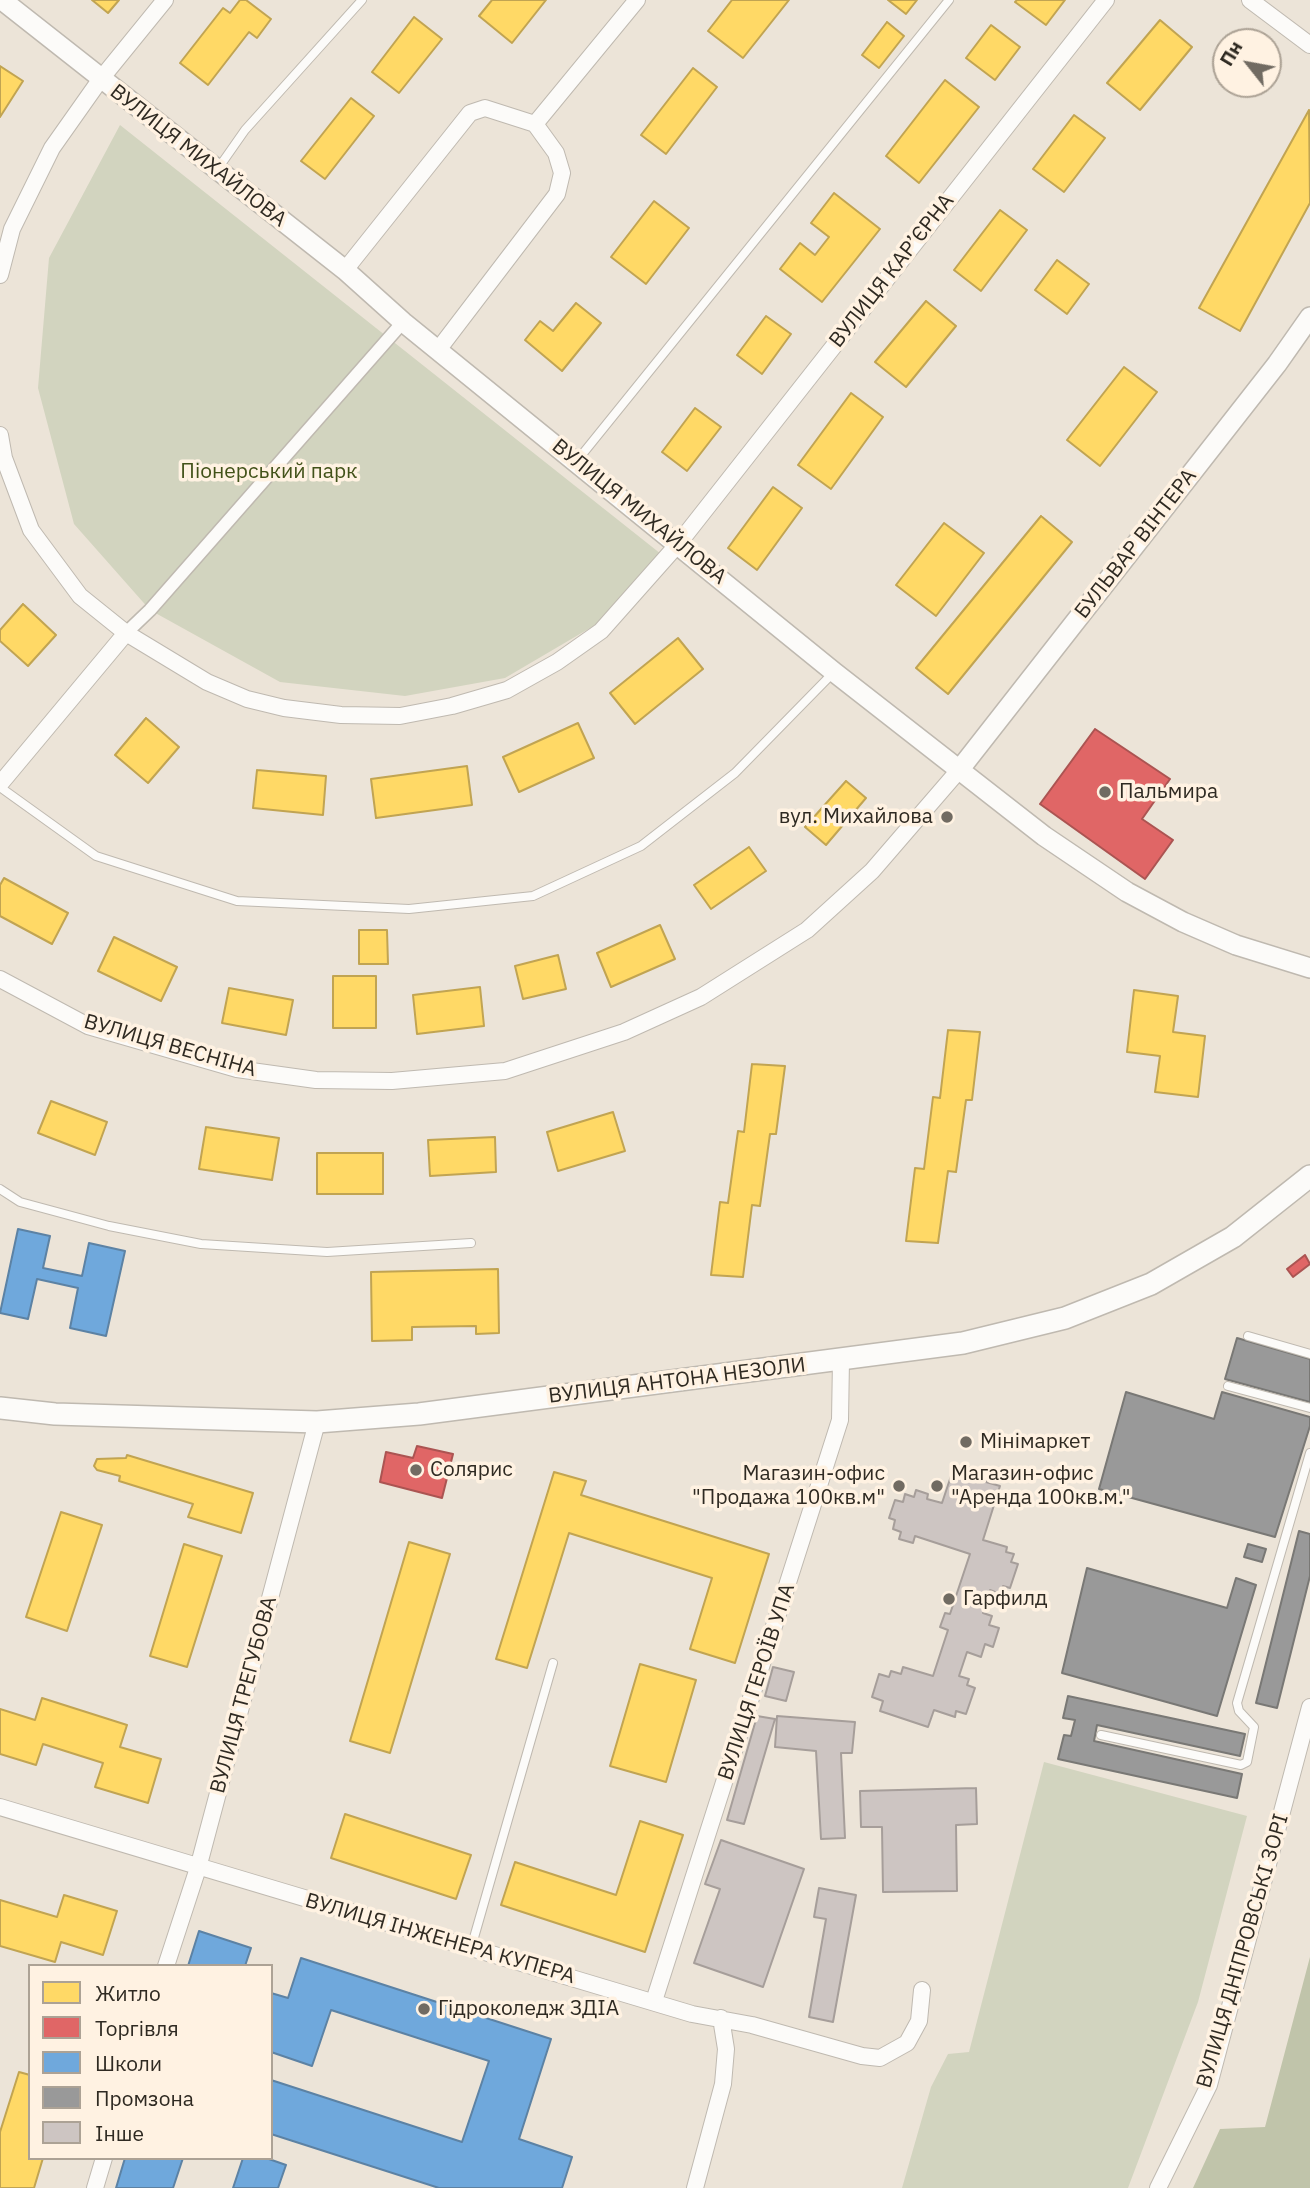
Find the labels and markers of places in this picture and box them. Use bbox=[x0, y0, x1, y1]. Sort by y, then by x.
place label: Пальмира bbox=[1119, 779, 1218, 805]
marker: Пальмира bbox=[1097, 784, 1113, 800]
place label: вул. Михайлова bbox=[779, 804, 933, 830]
marker: вул. Михайлова bbox=[939, 809, 955, 825]
place label: Мінімаркет bbox=[980, 1429, 1090, 1455]
marker: Мінімаркет bbox=[958, 1434, 974, 1450]
place label: Солярис bbox=[430, 1457, 513, 1483]
place label: Магазин-офис "Продажа 100кв.м" bbox=[692, 1461, 885, 1511]
place label: Магазин-офис "Аренда 100кв.м." bbox=[951, 1461, 1131, 1511]
marker: Солярис bbox=[408, 1462, 424, 1478]
marker: Магазин-офис "Продажа 100кв.м" bbox=[891, 1478, 907, 1494]
marker: Магазин-офис "Аренда 100кв.м." bbox=[929, 1478, 945, 1494]
place label: Гарфилд bbox=[963, 1586, 1048, 1612]
marker: Гарфилд bbox=[941, 1591, 957, 1607]
place label: Гідроколедж ЗДIА bbox=[438, 1996, 619, 2022]
marker: Гідроколедж ЗДIА bbox=[416, 2001, 432, 2017]

